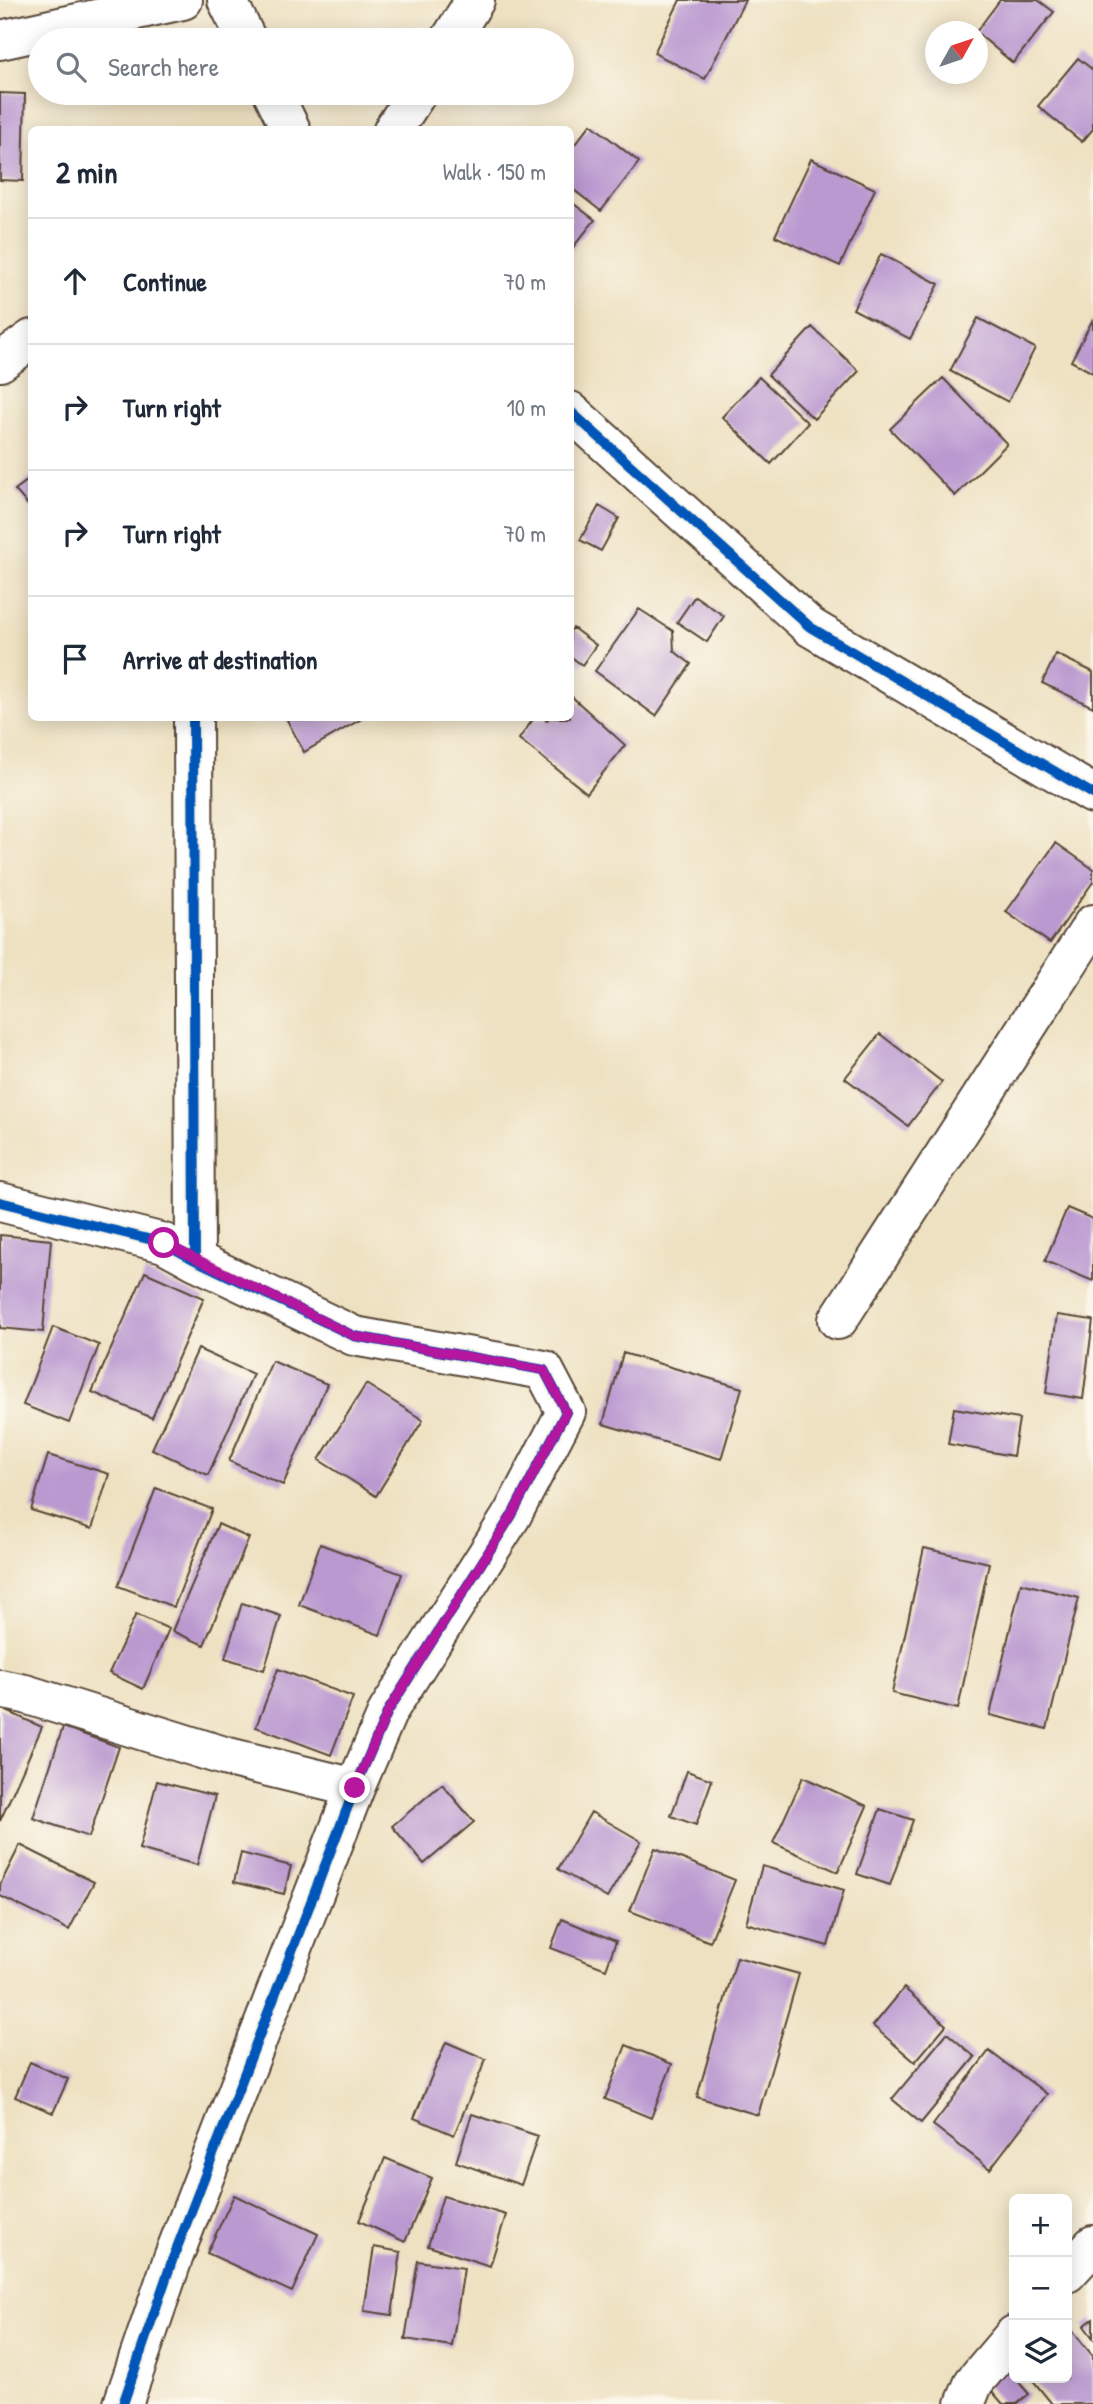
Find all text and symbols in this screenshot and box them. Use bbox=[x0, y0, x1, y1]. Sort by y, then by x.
north arrow bbox=[925, 21, 988, 84]
search box bbox=[28, 28, 574, 105]
icon: search bbox=[52, 48, 90, 86]
text: Search here bbox=[108, 49, 219, 84]
text: 2 min bbox=[56, 152, 118, 192]
text: Walk · 150 m bbox=[443, 156, 546, 187]
icon: ahead bbox=[56, 262, 94, 300]
text: Continue bbox=[123, 264, 207, 299]
text: 70 m bbox=[503, 266, 546, 297]
icon: right bbox=[56, 388, 94, 426]
text: Turn right bbox=[123, 390, 221, 425]
text: 10 m bbox=[506, 392, 546, 423]
icon: right bbox=[56, 514, 94, 552]
text: Turn right bbox=[123, 516, 221, 551]
text: 70 m bbox=[503, 518, 546, 549]
icon: arrive bbox=[56, 640, 94, 678]
text: Arrive at destination bbox=[123, 642, 318, 677]
route start bbox=[148, 1227, 179, 1258]
route end bbox=[339, 1772, 370, 1803]
map controls bbox=[1009, 2194, 1072, 2383]
button: + bbox=[1009, 2194, 1072, 2257]
button: − bbox=[1009, 2257, 1072, 2320]
button: layers bbox=[1009, 2320, 1072, 2383]

